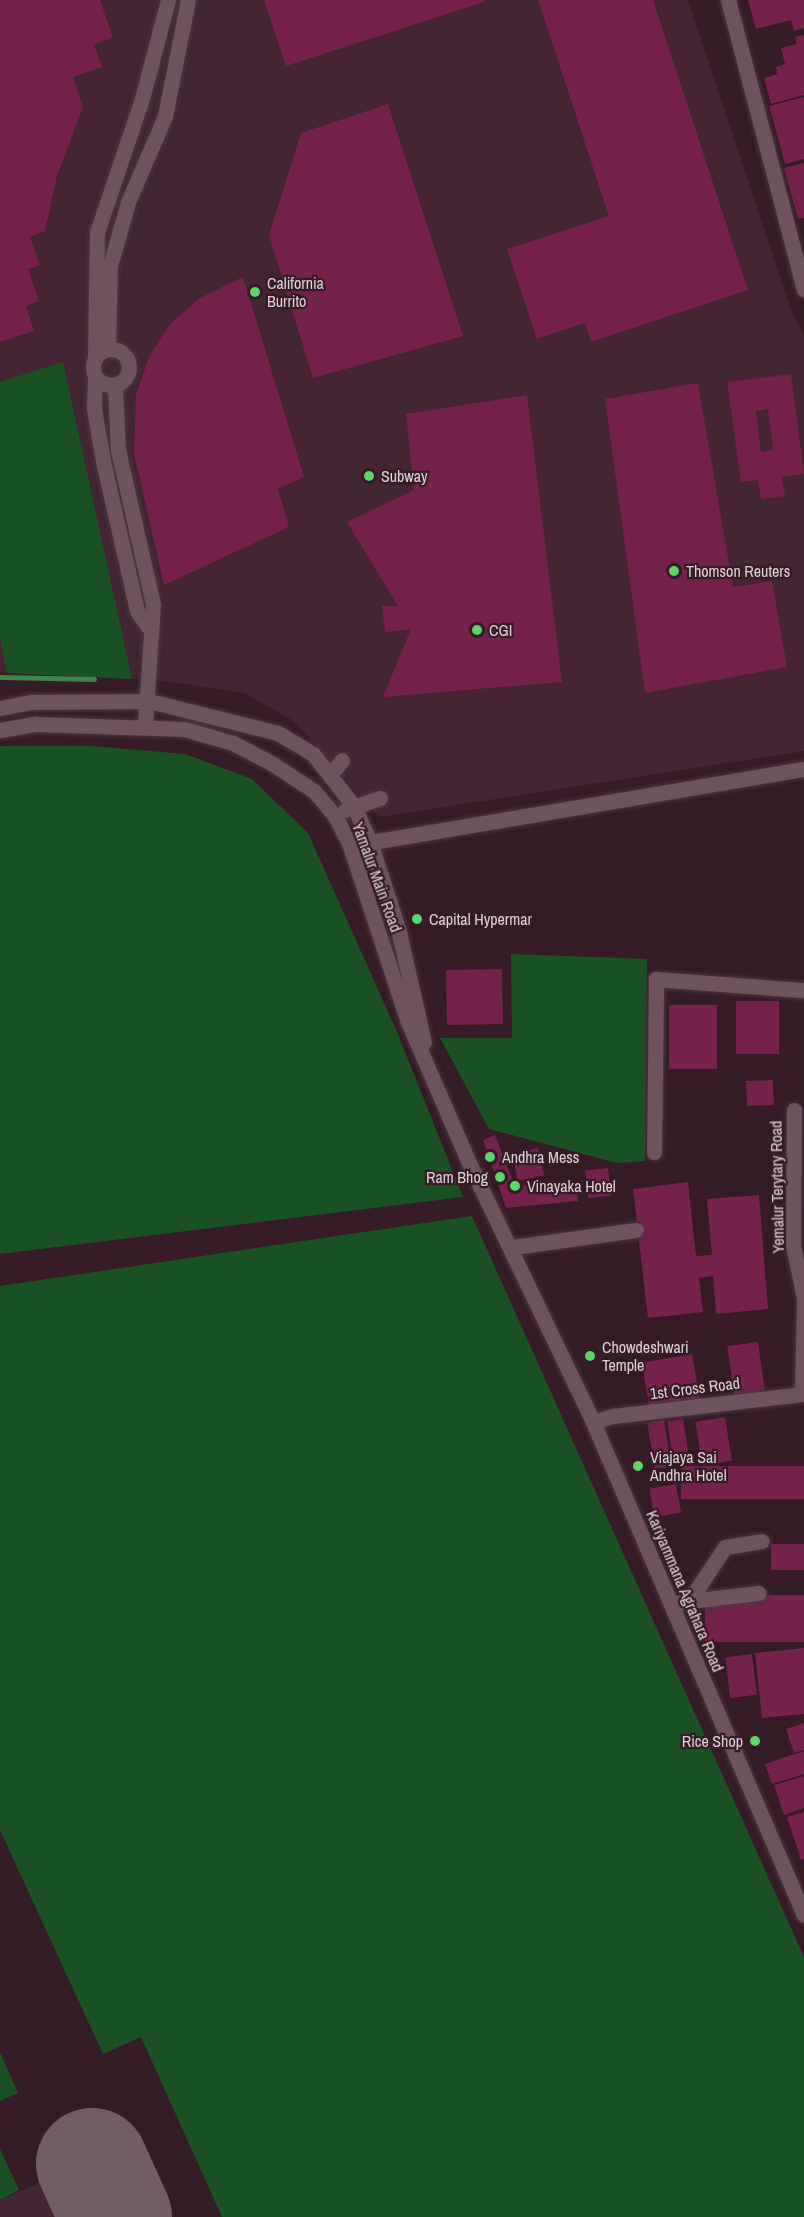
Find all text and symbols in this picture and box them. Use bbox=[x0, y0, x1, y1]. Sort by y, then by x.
place label: California Burrito bbox=[267, 273, 324, 311]
marker: California Burrito bbox=[248, 285, 262, 299]
place label: Subway bbox=[381, 466, 428, 486]
marker: Subway bbox=[362, 469, 376, 483]
place label: Thomson Reuters bbox=[686, 561, 790, 581]
marker: Thomson Reuters bbox=[667, 564, 681, 578]
place label: CGI bbox=[489, 620, 512, 640]
marker: CGI bbox=[470, 623, 484, 637]
street label: Yamalur Main Road bbox=[348, 819, 406, 935]
place label: Capital Hypermar bbox=[429, 909, 532, 929]
marker: Capital Hypermar bbox=[410, 912, 424, 926]
street label: Yemalur Terytary Road bbox=[766, 1120, 788, 1254]
place label: Andhra Mess bbox=[502, 1147, 579, 1167]
marker: Andhra Mess bbox=[483, 1150, 497, 1164]
place label: Ram Bhog bbox=[426, 1167, 488, 1187]
marker: Ram Bhog bbox=[493, 1170, 507, 1184]
place label: Vinayaka Hotel bbox=[527, 1176, 616, 1196]
marker: Vinayaka Hotel bbox=[508, 1179, 522, 1193]
place label: Chowdeshwari Temple bbox=[602, 1337, 689, 1375]
marker: Chowdeshwari Temple bbox=[583, 1349, 597, 1363]
street label: 1st Cross Road bbox=[649, 1373, 741, 1403]
place label: Viajaya Sai Andhra Hotel bbox=[650, 1447, 727, 1485]
marker: Viajaya Sai Andhra Hotel bbox=[631, 1459, 645, 1473]
street label: Kariyammana Agrahara Road bbox=[642, 1507, 728, 1675]
place label: Rice Shop bbox=[682, 1731, 743, 1751]
marker: Rice Shop bbox=[748, 1734, 762, 1748]

